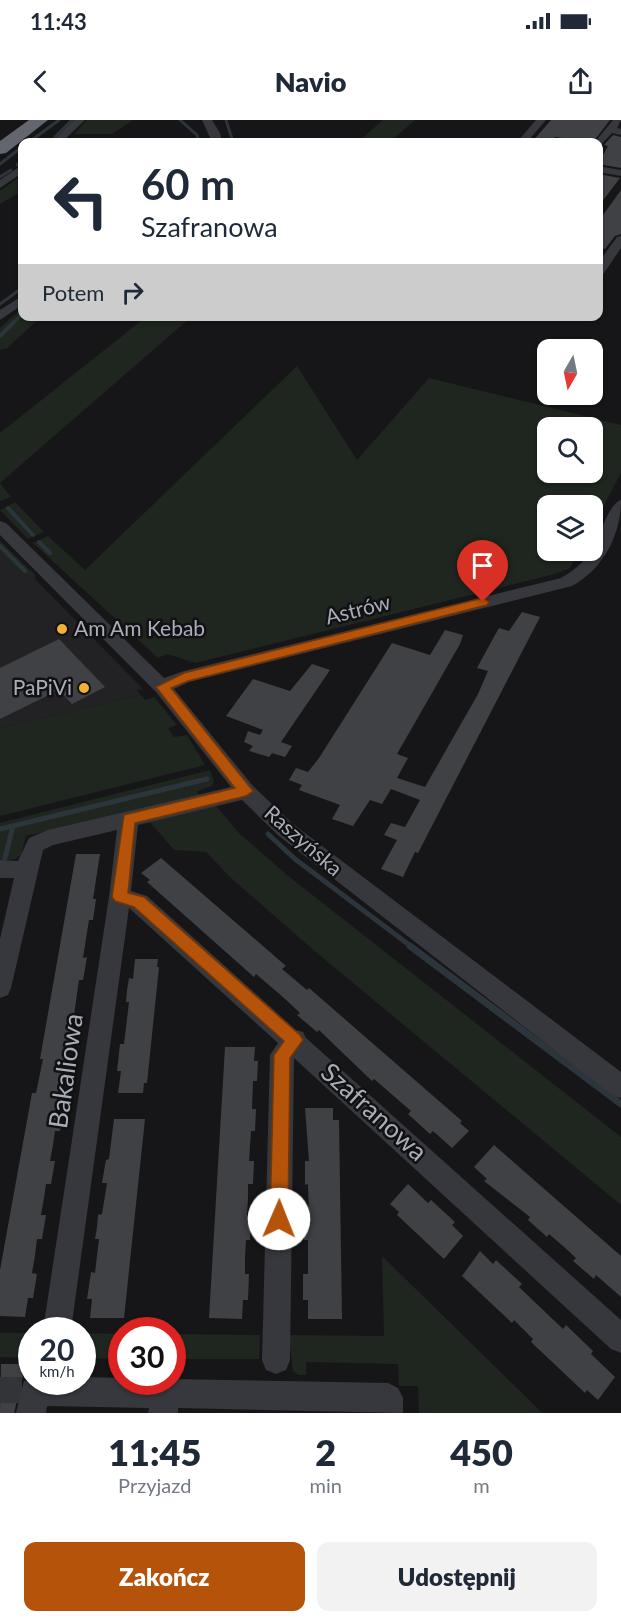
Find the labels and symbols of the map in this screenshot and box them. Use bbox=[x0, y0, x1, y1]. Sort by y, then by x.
north arrow bbox=[537, 339, 603, 405]
pin bbox=[457, 540, 508, 602]
street label: Astrów bbox=[322, 588, 393, 629]
place label: Am Am Kebab bbox=[74, 615, 205, 640]
marker: Am Am Kebab bbox=[55, 622, 69, 636]
place label: PaPiVi bbox=[13, 674, 72, 699]
marker: PaPiVi bbox=[77, 681, 91, 695]
street label: Raszyńska bbox=[260, 799, 348, 880]
street label: Bakaliowa bbox=[41, 1011, 89, 1130]
street label: Szafranowa bbox=[315, 1055, 434, 1167]
position arrow bbox=[247, 1187, 311, 1251]
speed limit sign: 30 bbox=[108, 1317, 186, 1395]

